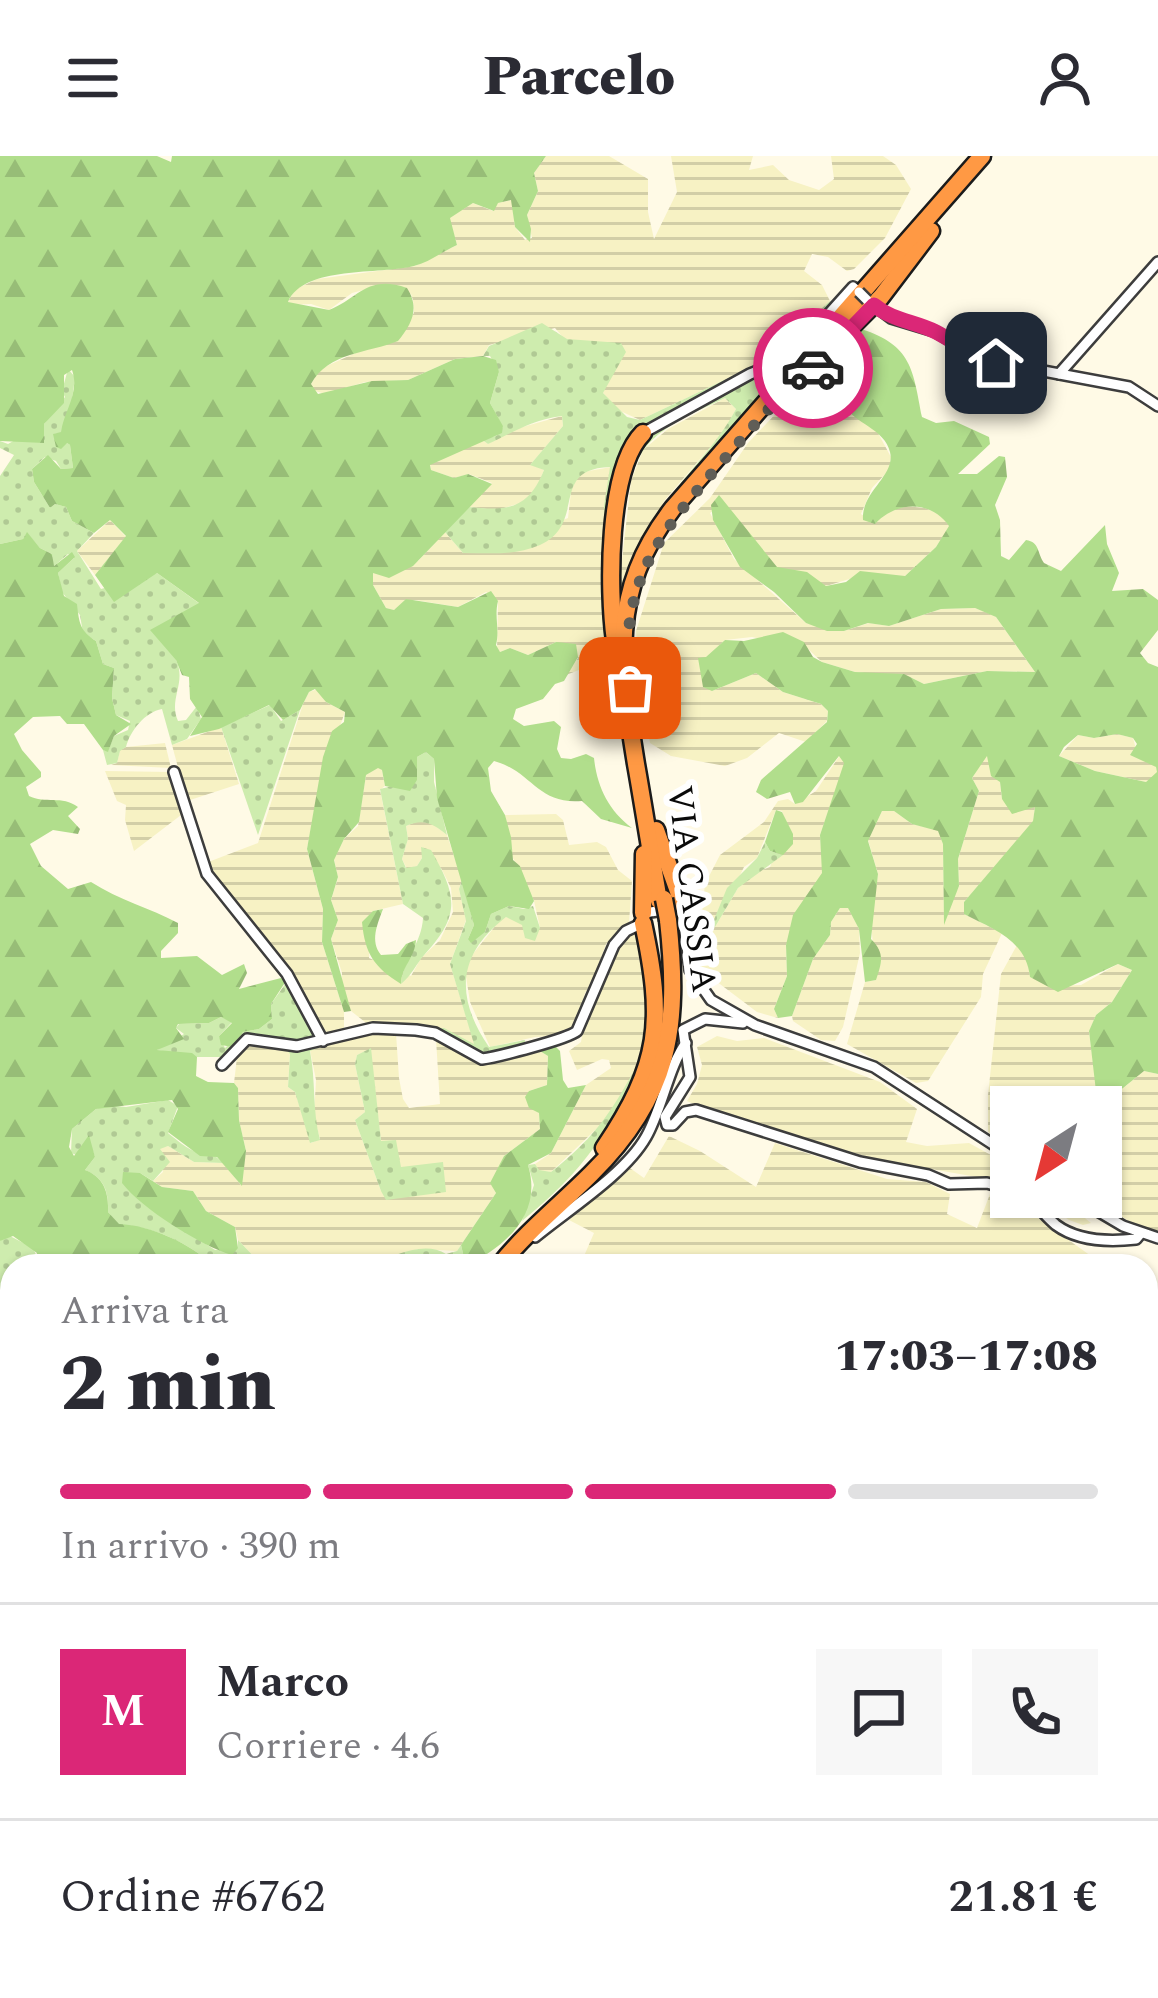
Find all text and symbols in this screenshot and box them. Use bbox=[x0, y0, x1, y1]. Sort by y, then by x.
text: Parcelo bbox=[483, 37, 675, 119]
icon: menu bbox=[60, 45, 126, 111]
icon: person bbox=[1032, 45, 1098, 111]
courier bbox=[753, 308, 873, 428]
pin bbox=[945, 312, 1047, 414]
icon: home bbox=[963, 330, 1029, 396]
icon: car bbox=[780, 335, 846, 401]
pin bbox=[579, 637, 681, 739]
icon: bag bbox=[597, 655, 663, 721]
street label: VIA CASSIA bbox=[651, 782, 731, 996]
north arrow bbox=[990, 1086, 1122, 1218]
map controls bbox=[990, 1086, 1122, 1218]
text: Arriva tra bbox=[60, 1282, 229, 1341]
text: 17:03–17:08 bbox=[834, 1322, 1098, 1391]
text: 2 min bbox=[60, 1326, 276, 1445]
text: In arrivo · 390 m bbox=[60, 1517, 341, 1576]
text: Marco bbox=[216, 1648, 349, 1717]
button: chat bbox=[816, 1649, 942, 1775]
button: phone bbox=[972, 1649, 1098, 1775]
text: M bbox=[101, 1677, 145, 1746]
text: Corriere · 4.6 bbox=[216, 1717, 440, 1776]
text: Ordine #6762 bbox=[60, 1863, 325, 1932]
text: 21.81 € bbox=[948, 1863, 1098, 1932]

